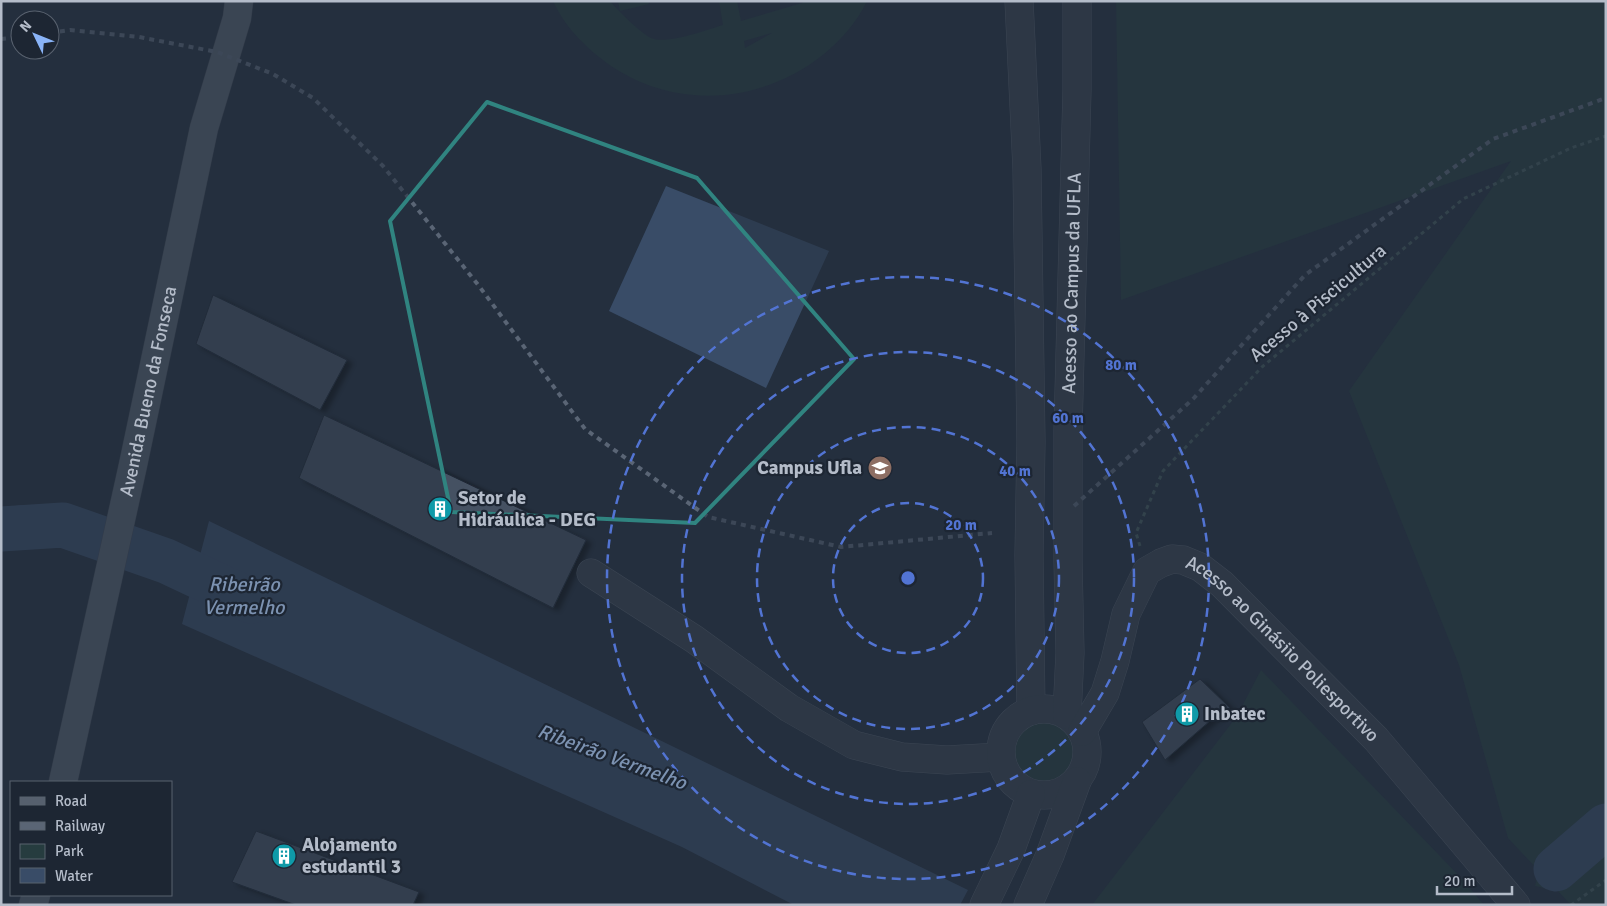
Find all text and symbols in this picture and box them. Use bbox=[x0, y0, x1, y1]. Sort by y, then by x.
north arrow bbox=[10, 10, 60, 60]
text: N bbox=[16, 17, 35, 36]
street label: Acesso ao Campus da UFLA bbox=[1057, 172, 1087, 394]
street label: Acesso à Piscicultura bbox=[1245, 239, 1391, 367]
street label: Avenida Bueno da Fonseca bbox=[114, 284, 182, 499]
text: 80 m bbox=[1105, 356, 1137, 374]
text: 60 m bbox=[1052, 409, 1084, 427]
school or university icon: Campus Ufla bbox=[867, 455, 893, 481]
place label: Campus Ufla bbox=[757, 456, 862, 480]
text: 40 m bbox=[999, 462, 1031, 480]
place label: Setor de Hidráulica - DEG bbox=[458, 486, 596, 532]
building icon: Setor de Hidráulica - DEG bbox=[427, 496, 453, 522]
text: 20 m bbox=[945, 516, 977, 534]
street label: Acesso ao Ginásiio Poliesportivo bbox=[1182, 550, 1384, 747]
centre of rings bbox=[899, 569, 917, 587]
water label: Ribeirão Vermelho bbox=[204, 572, 286, 620]
building icon: Inbatec bbox=[1174, 701, 1200, 727]
place label: Inbatec bbox=[1204, 702, 1266, 726]
water label: Ribeirão Vermelho bbox=[534, 718, 691, 796]
legend bbox=[10, 781, 172, 896]
text: Road bbox=[55, 792, 87, 810]
text: Railway bbox=[55, 817, 105, 835]
place label: Alojamento estudantil 3 bbox=[302, 833, 401, 879]
text: Park bbox=[55, 842, 84, 860]
building icon: Alojamento estudantil 3 bbox=[271, 843, 297, 869]
scale bar bbox=[1437, 864, 1512, 896]
text: Water bbox=[55, 867, 93, 885]
text: 20 m bbox=[1444, 872, 1475, 890]

